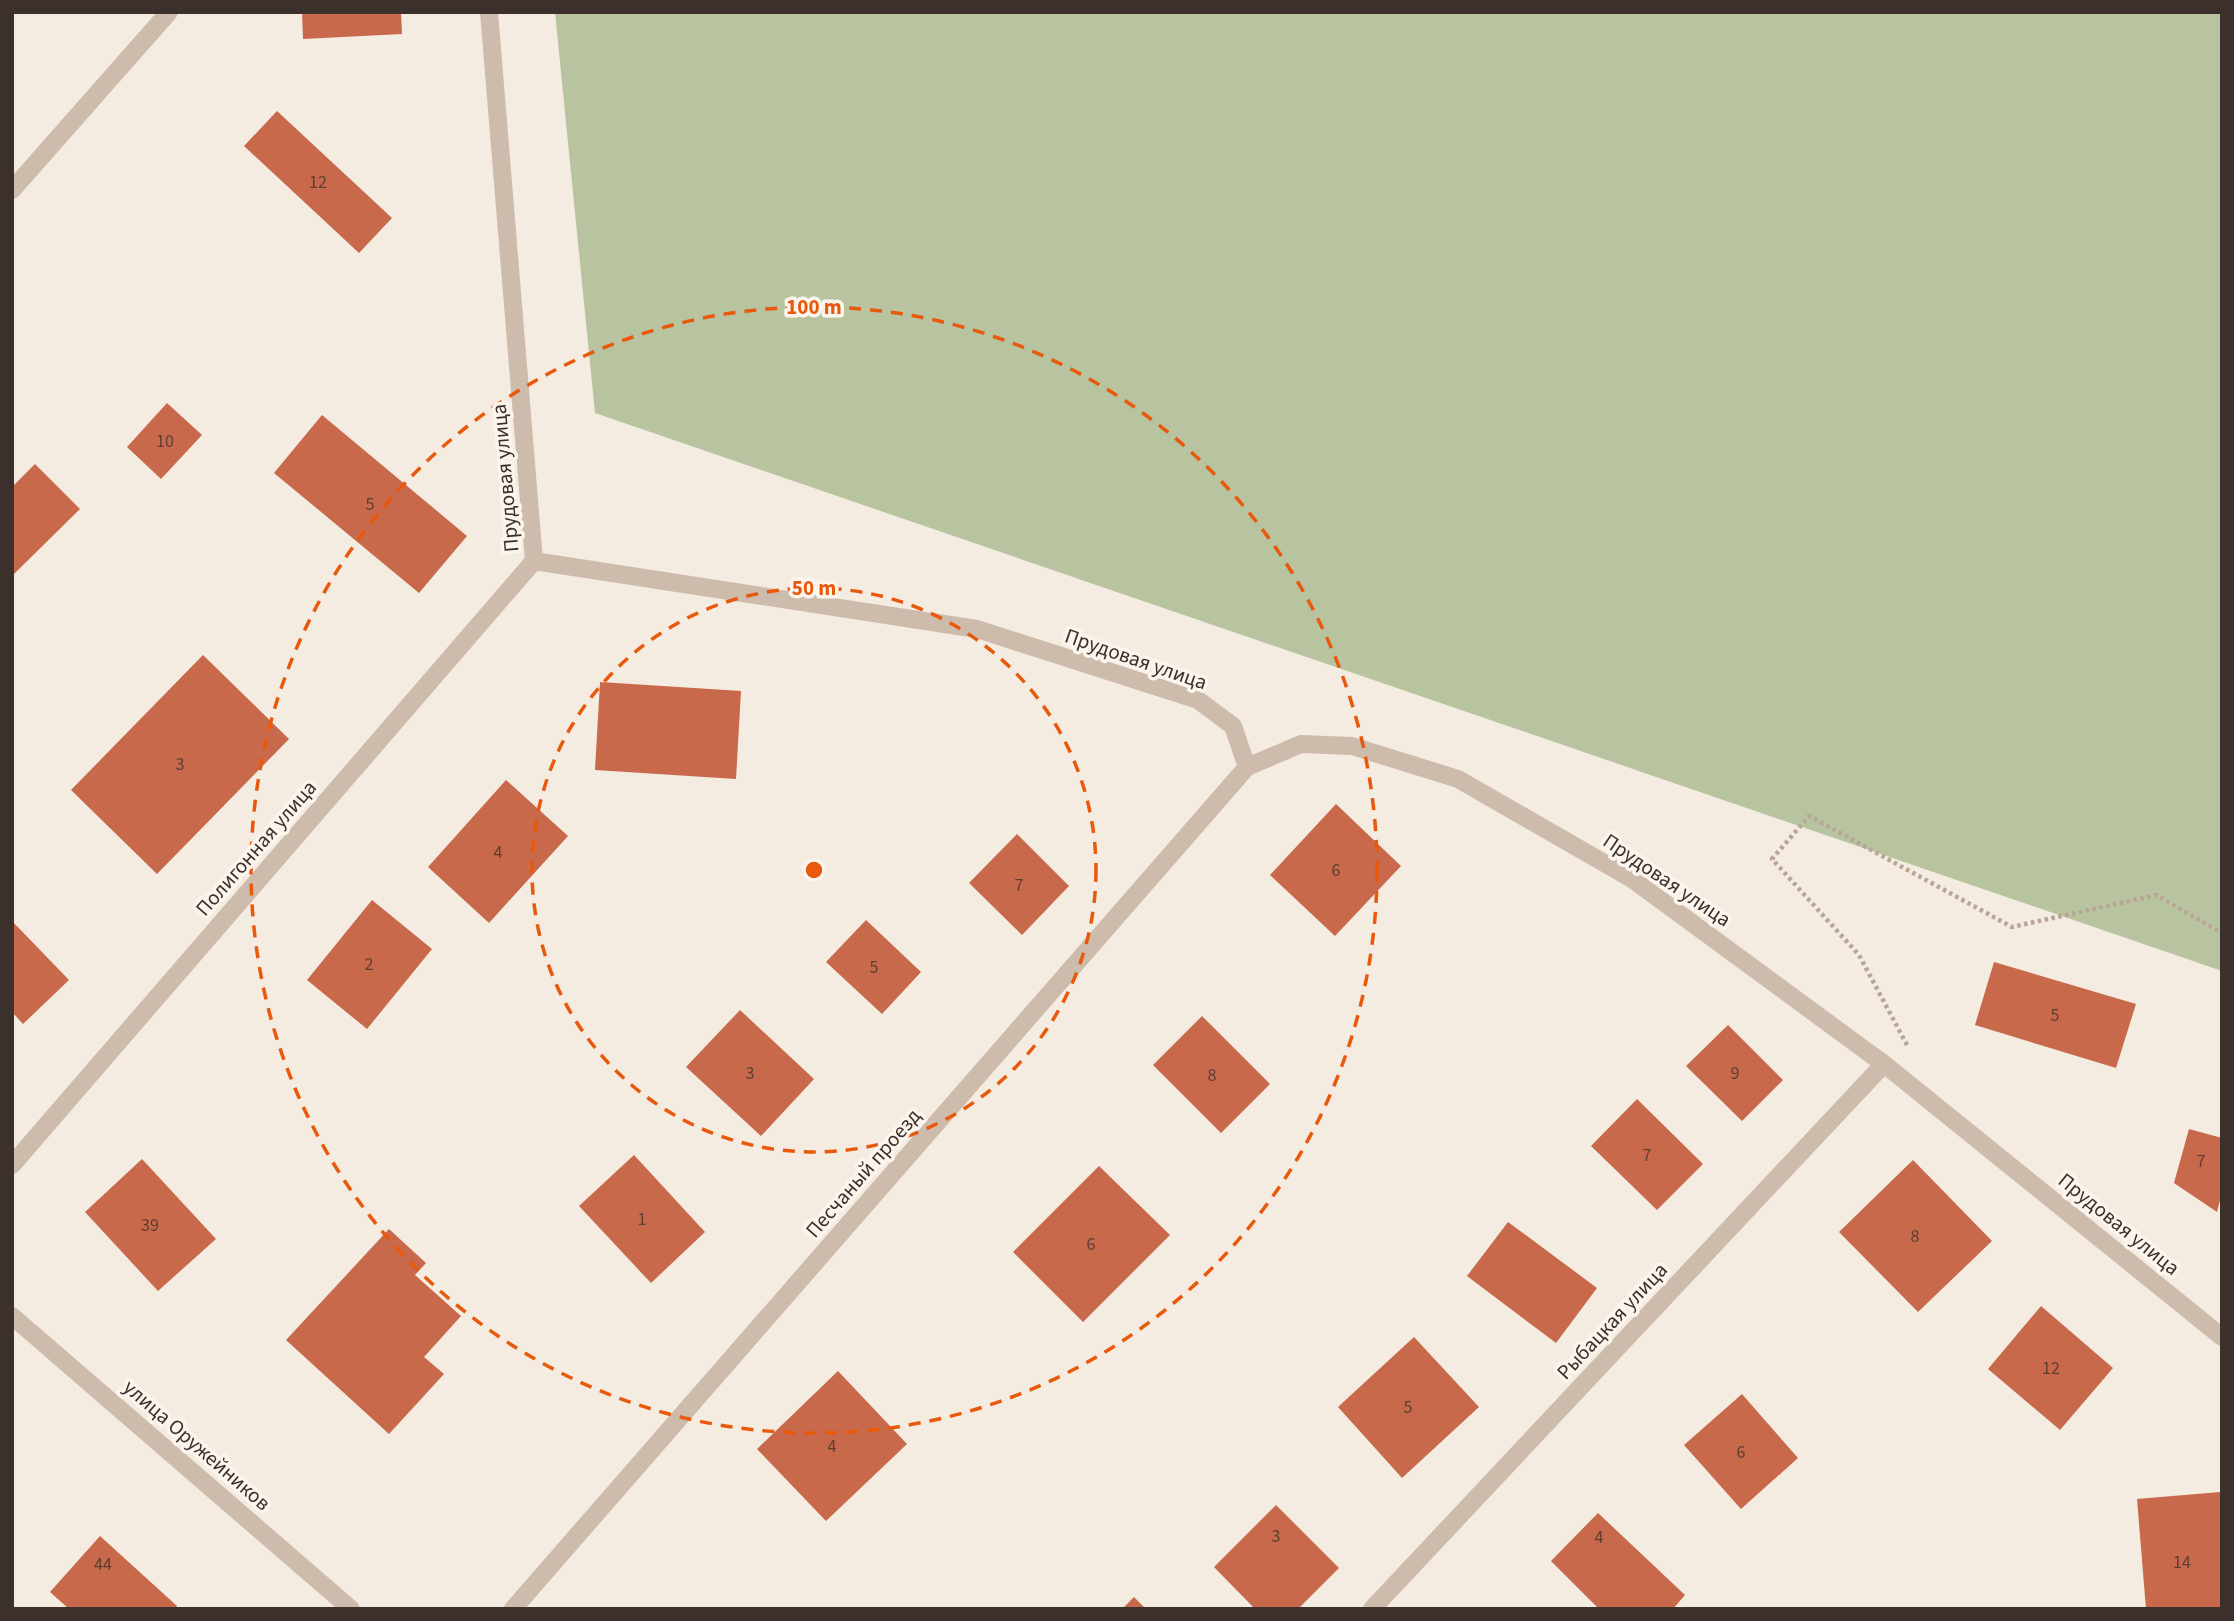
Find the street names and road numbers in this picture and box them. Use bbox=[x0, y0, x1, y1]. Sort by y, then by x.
street label: Прудовая улица bbox=[484, 403, 526, 553]
street label: Прудовая улица bbox=[1061, 621, 1211, 697]
street label: Полигонная улица bbox=[188, 774, 324, 922]
street label: Прудовая улица bbox=[1597, 826, 1737, 934]
street label: Песчаный проезд bbox=[798, 1102, 928, 1244]
street label: Прудовая улица bbox=[2052, 1166, 2186, 1282]
street label: Рыбацкая улица bbox=[1550, 1256, 1674, 1386]
street label: улица Оружейников bbox=[117, 1373, 277, 1517]

